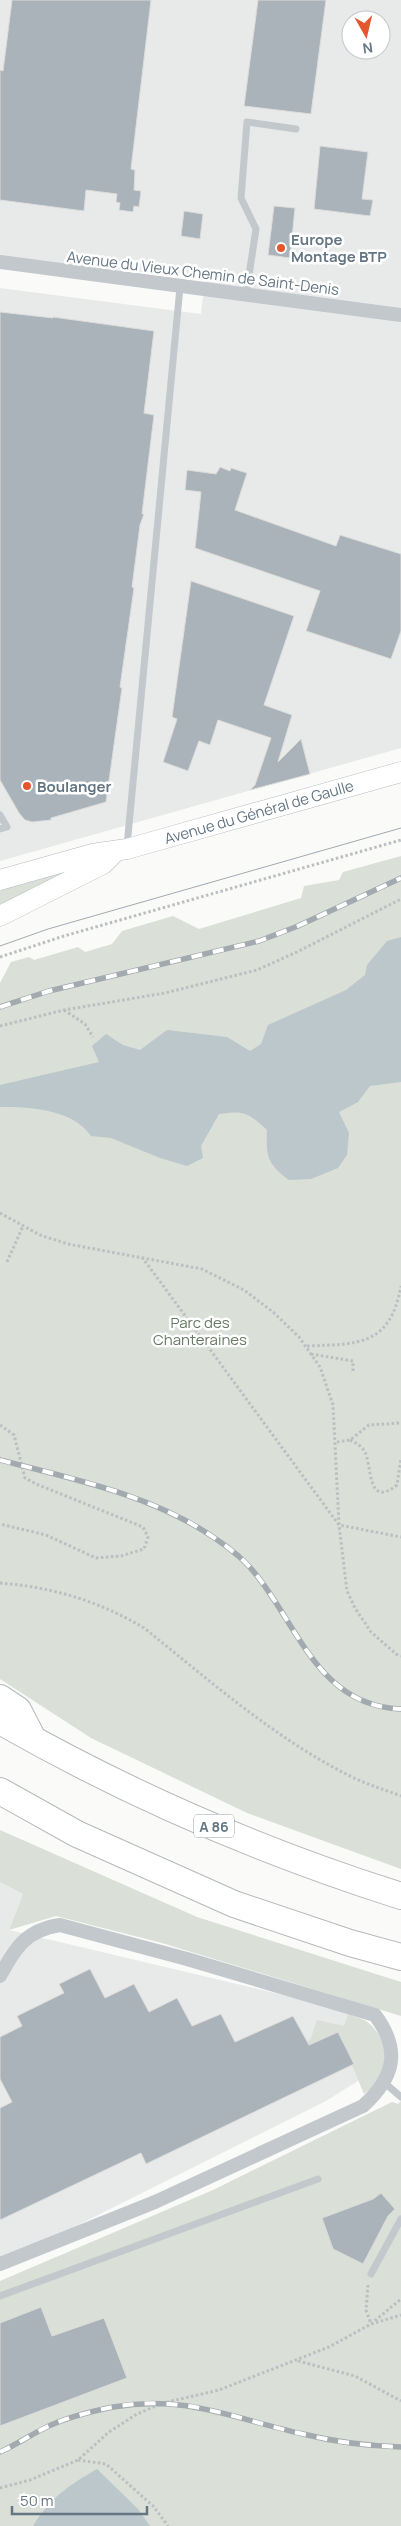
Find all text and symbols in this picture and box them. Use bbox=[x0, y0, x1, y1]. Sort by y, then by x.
north arrow bbox=[341, 10, 391, 60]
text: N bbox=[362, 38, 374, 58]
place label: Europe Montage BTP bbox=[291, 229, 387, 267]
marker: Europe Montage BTP bbox=[275, 242, 287, 254]
street label: Avenue du Vieux Chemin de Saint-Denis bbox=[66, 246, 340, 300]
street label: Avenue du Général de Gaulle bbox=[162, 775, 356, 849]
place label: Boulanger bbox=[37, 776, 112, 797]
marker: Boulanger bbox=[21, 780, 33, 792]
park label: Parc des Chanteraines bbox=[153, 1312, 247, 1350]
road number: A 86 bbox=[194, 1814, 234, 1838]
scale bar bbox=[12, 2484, 148, 2516]
text: 50 m bbox=[20, 2490, 54, 2511]

